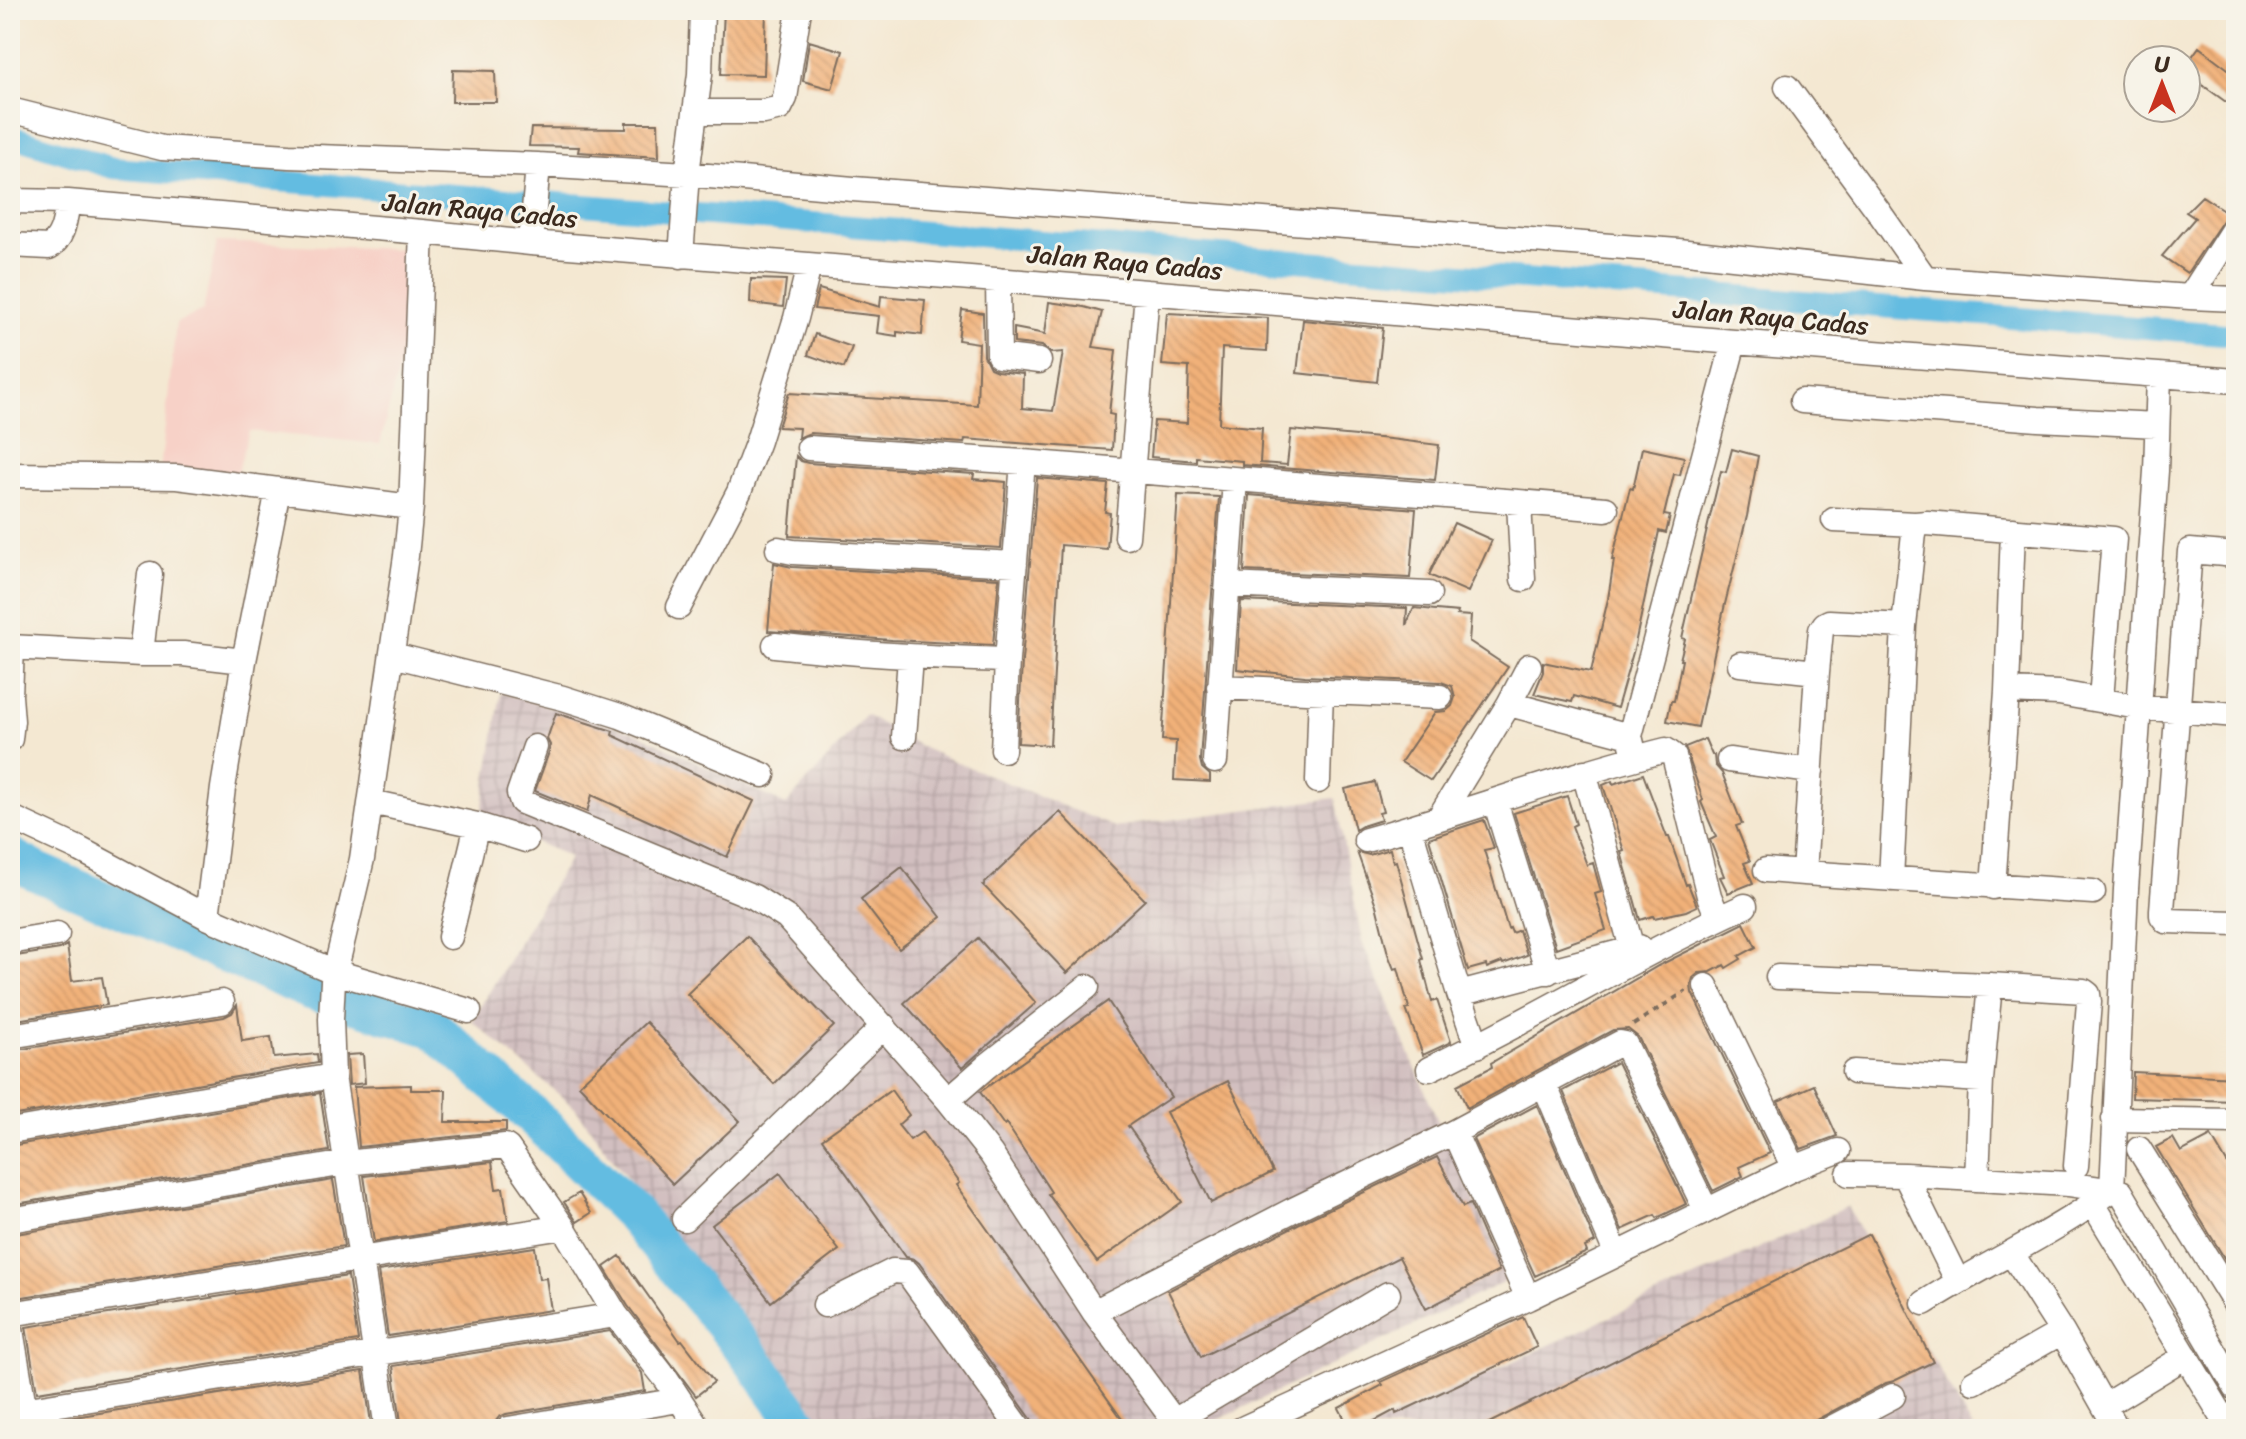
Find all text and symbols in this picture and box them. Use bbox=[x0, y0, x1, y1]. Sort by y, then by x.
north arrow bbox=[2122, 44, 2202, 124]
text: U bbox=[2155, 45, 2171, 84]
street label: Jalan Raya Cadas bbox=[379, 178, 580, 241]
street label: Jalan Raya Cadas bbox=[1024, 230, 1225, 293]
street label: Jalan Raya Cadas bbox=[1670, 285, 1871, 348]

